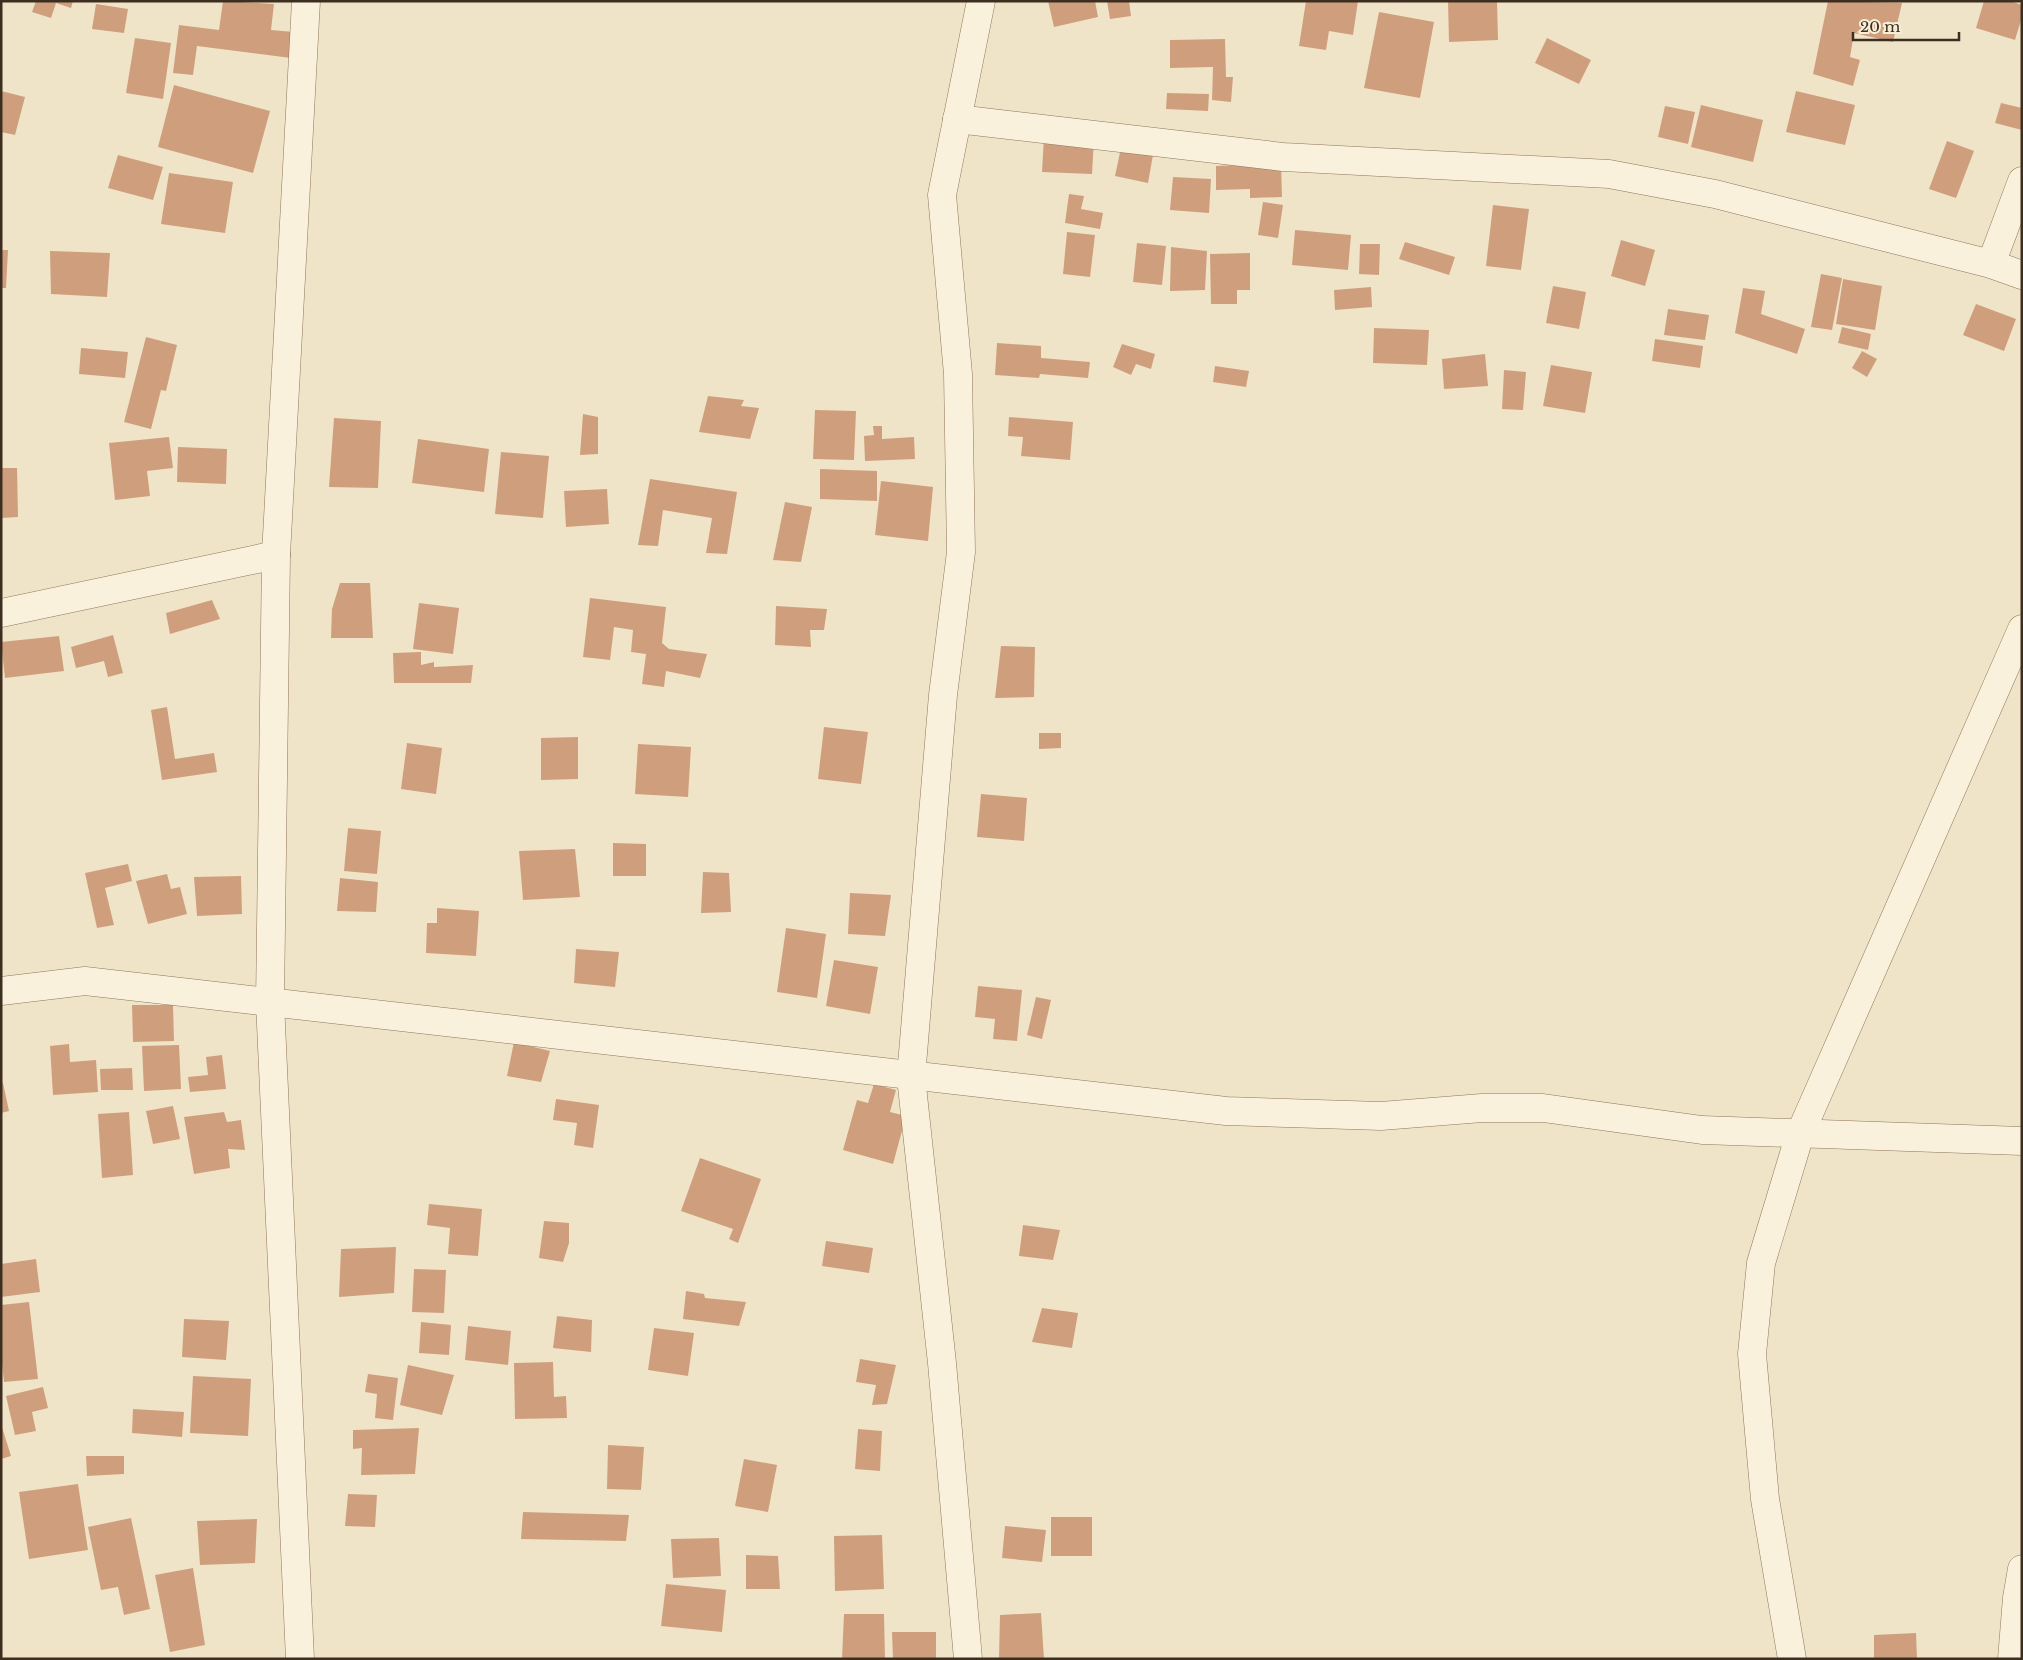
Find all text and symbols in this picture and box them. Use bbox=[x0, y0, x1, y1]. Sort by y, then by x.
scale bar bbox=[1853, 10, 1959, 42]
text: 20 m bbox=[1860, 17, 1900, 36]

